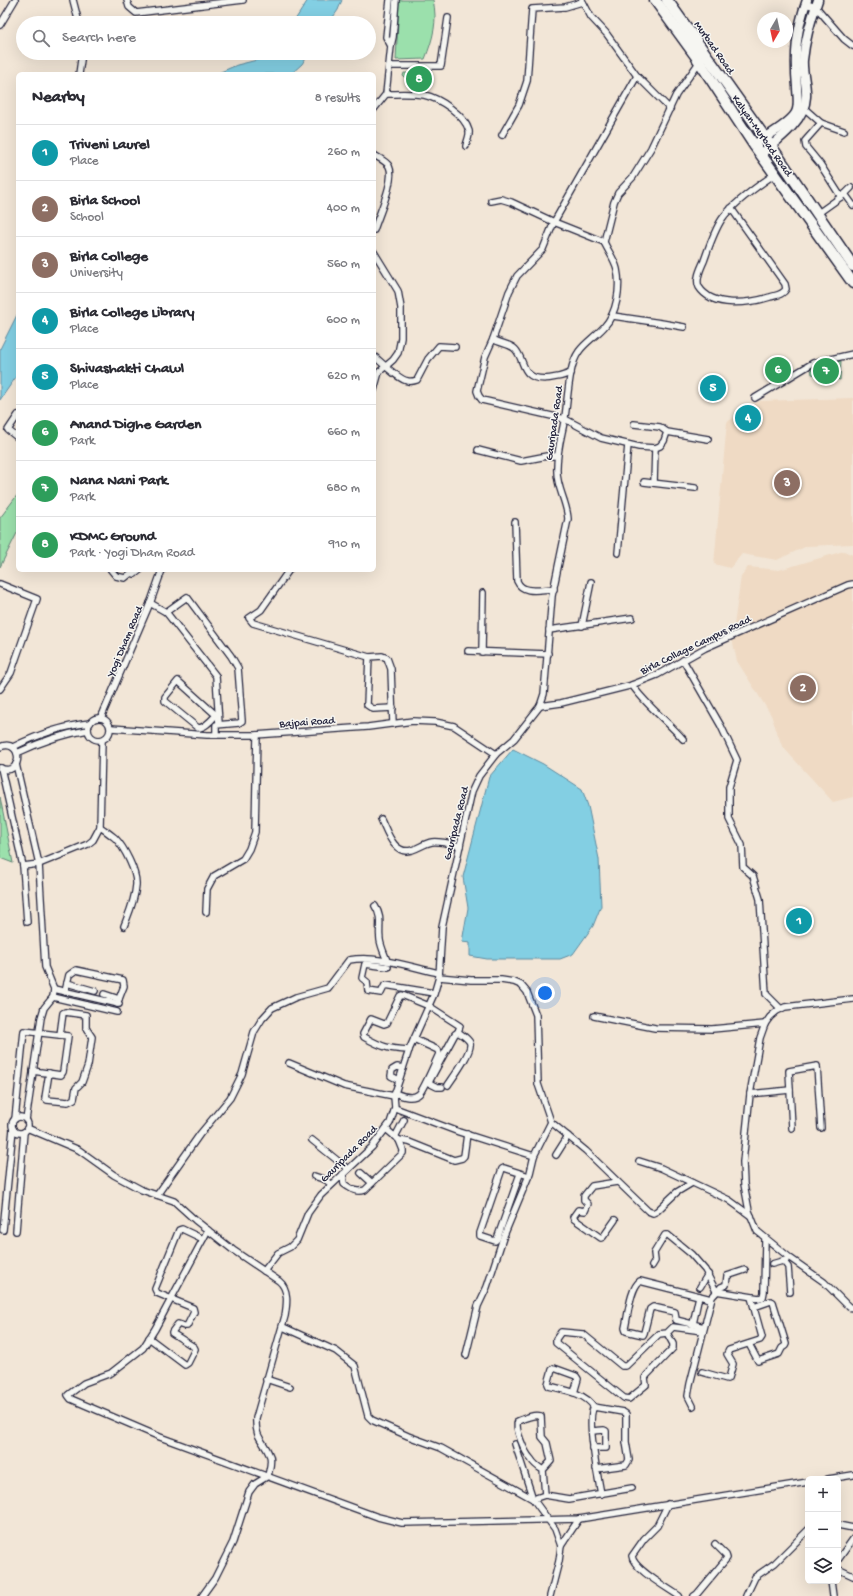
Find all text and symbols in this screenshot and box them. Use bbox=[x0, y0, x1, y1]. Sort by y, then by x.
north arrow bbox=[757, 12, 793, 48]
search box bbox=[16, 16, 376, 60]
street label: Murbad Road bbox=[691, 19, 737, 78]
icon: search bbox=[30, 27, 52, 49]
text: Search here bbox=[62, 29, 136, 47]
pin: 8 bbox=[406, 64, 432, 94]
text: Nearby bbox=[32, 88, 85, 108]
text: 8 results bbox=[315, 91, 360, 106]
street label: Kalyan-Murbad Road bbox=[729, 93, 795, 180]
text: Triveni Laurel bbox=[70, 136, 150, 154]
text: 1 bbox=[42, 145, 48, 160]
text: 260 m bbox=[327, 145, 360, 160]
text: Place bbox=[70, 154, 98, 169]
text: Birla School bbox=[70, 192, 140, 210]
text: 2 bbox=[42, 201, 48, 216]
text: 400 m bbox=[327, 201, 360, 216]
text: School bbox=[70, 210, 104, 225]
text: Birla College bbox=[70, 248, 148, 266]
text: 3 bbox=[42, 257, 48, 272]
text: 560 m bbox=[327, 257, 360, 272]
text: University bbox=[70, 266, 123, 281]
text: Birla College Library bbox=[70, 304, 195, 322]
text: 4 bbox=[42, 313, 48, 328]
text: 600 m bbox=[326, 313, 360, 328]
text: Place bbox=[70, 322, 98, 337]
pin: 6 bbox=[765, 355, 791, 385]
pin: 7 bbox=[813, 356, 839, 386]
text: Shivashakti Chawl bbox=[70, 360, 184, 378]
text: 5 bbox=[42, 369, 48, 384]
text: 620 m bbox=[327, 369, 360, 384]
pin: 5 bbox=[700, 373, 726, 403]
text: Place bbox=[70, 378, 98, 393]
street label: Gauripada Road bbox=[544, 384, 566, 461]
pin: 4 bbox=[735, 403, 761, 433]
text: Anand Dighe Garden bbox=[70, 416, 201, 434]
text: 6 bbox=[42, 425, 48, 440]
text: 660 m bbox=[327, 425, 360, 440]
text: Park bbox=[70, 434, 95, 449]
pin: 3 bbox=[774, 468, 800, 498]
text: Nana Nani Park bbox=[70, 472, 168, 490]
text: 7 bbox=[42, 481, 48, 496]
text: 680 m bbox=[327, 481, 360, 496]
text: Park bbox=[70, 490, 95, 505]
text: KDMC Ground bbox=[70, 528, 156, 546]
text: 8 bbox=[41, 537, 49, 552]
text: 910 m bbox=[329, 537, 360, 552]
text: Park · Yogi Dham Road bbox=[70, 546, 194, 561]
street label: Yogi Dham Road bbox=[105, 603, 147, 680]
street label: Birla Collage Campus Road bbox=[638, 613, 754, 678]
pin: 2 bbox=[790, 673, 816, 703]
street label: Bajpai Road bbox=[278, 715, 337, 731]
street label: Gauripada Road bbox=[442, 784, 472, 861]
pin: 1 bbox=[786, 906, 812, 936]
your location bbox=[535, 983, 555, 1003]
street label: Gauripada Road bbox=[319, 1122, 381, 1185]
map controls bbox=[805, 1476, 841, 1584]
button: + bbox=[805, 1476, 841, 1512]
button: − bbox=[805, 1512, 841, 1548]
button: layers bbox=[805, 1548, 841, 1584]

